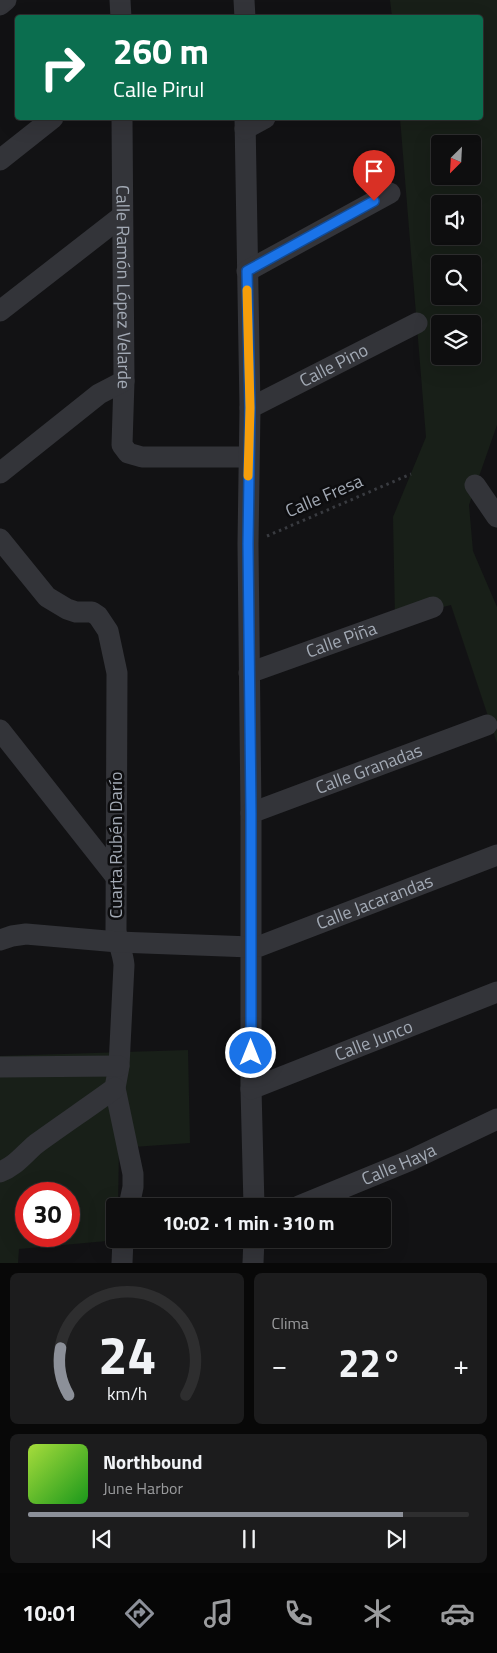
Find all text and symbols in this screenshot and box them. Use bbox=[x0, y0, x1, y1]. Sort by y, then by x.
text: 260 m bbox=[113, 24, 209, 78]
icon: right bbox=[30, 35, 95, 100]
text: Calle Pirul bbox=[113, 72, 204, 106]
north arrow bbox=[431, 135, 481, 185]
map controls bbox=[431, 135, 481, 365]
pin bbox=[353, 150, 395, 201]
icon: arrive bbox=[360, 157, 388, 185]
street label: Calle Ramón López Velarde bbox=[110, 185, 138, 390]
button: sound bbox=[431, 195, 481, 245]
button: search bbox=[431, 255, 481, 305]
button: layers bbox=[431, 315, 481, 365]
street label: Calle Pino bbox=[294, 336, 373, 394]
street label: Calle Fresa bbox=[281, 467, 367, 524]
street label: Calle Piña bbox=[302, 614, 380, 665]
street label: Calle Granadas bbox=[312, 736, 426, 801]
street label: Cuarta Rubén Darío bbox=[102, 772, 129, 918]
street label: Calle Jacarandas bbox=[312, 867, 437, 936]
street label: Calle Junco bbox=[331, 1013, 417, 1068]
position arrow bbox=[224, 1026, 276, 1078]
street label: Calle Haya bbox=[357, 1136, 440, 1192]
speed limit sign: 30 bbox=[15, 1182, 80, 1247]
text: 10:02 · 1 min · 310 m bbox=[162, 1208, 335, 1237]
text: Clima bbox=[272, 1311, 309, 1335]
text: 24 bbox=[98, 1315, 156, 1394]
text: 22° bbox=[338, 1334, 402, 1392]
text: − bbox=[272, 1343, 287, 1386]
text: + bbox=[453, 1343, 469, 1386]
text: km/h bbox=[107, 1380, 147, 1407]
text: Northbound bbox=[103, 1447, 203, 1476]
text: June Harbor bbox=[103, 1476, 183, 1500]
icon: previous bbox=[88, 1525, 116, 1553]
icon: pause bbox=[235, 1525, 263, 1553]
icon: next bbox=[382, 1525, 410, 1553]
text: 10:01 bbox=[22, 1596, 77, 1630]
icon: directions bbox=[122, 1596, 157, 1631]
icon: music bbox=[201, 1596, 236, 1631]
icon: phone bbox=[281, 1596, 316, 1631]
icon: climate bbox=[360, 1596, 395, 1631]
icon: car bbox=[440, 1596, 475, 1631]

